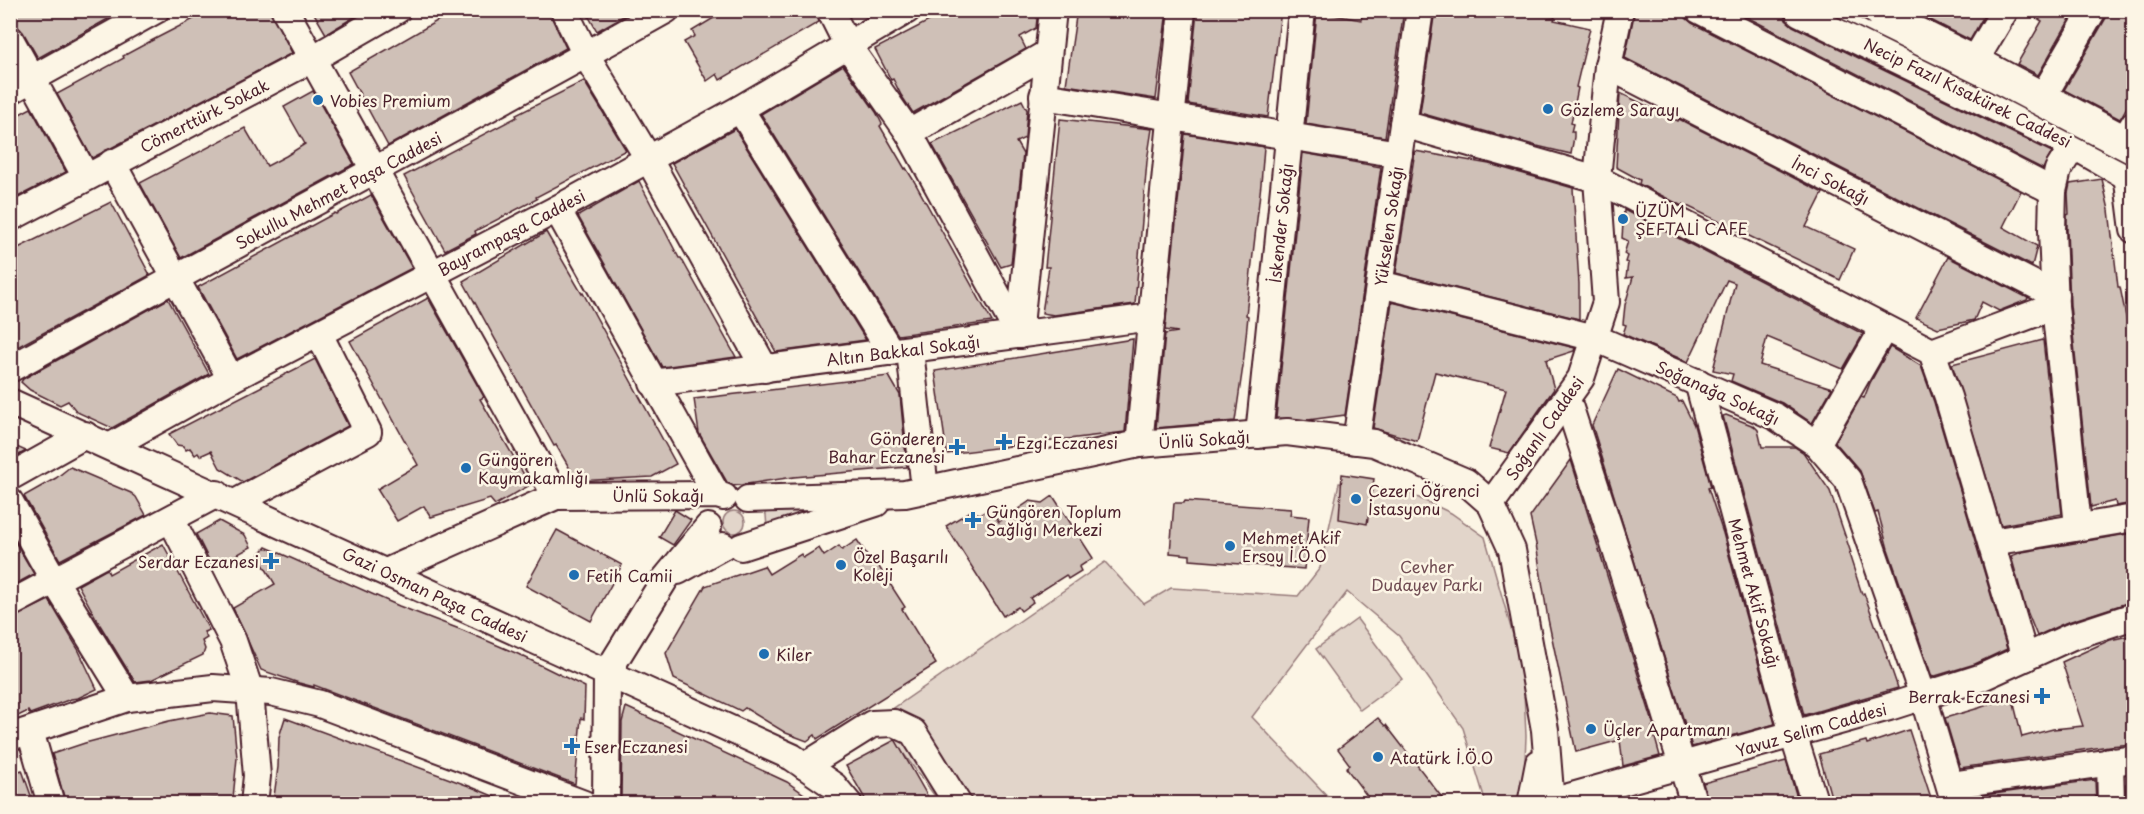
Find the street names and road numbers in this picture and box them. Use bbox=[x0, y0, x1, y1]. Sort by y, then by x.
street label: Necip Fazıl Kısakürek Caddesi bbox=[1860, 31, 2076, 153]
street label: Cömerttürk Sokak bbox=[135, 72, 273, 158]
street label: Sokullu Mehmet Paşa Caddesi bbox=[230, 125, 446, 255]
street label: İnci Sokağı bbox=[1788, 150, 1874, 210]
street label: İskender Sokağı bbox=[1262, 162, 1298, 284]
street label: Yükselen Sokağı bbox=[1368, 164, 1408, 288]
street label: Bayrampaşa Caddesi bbox=[433, 183, 589, 281]
street label: Altın Bakkal Sokağı bbox=[825, 329, 981, 371]
street label: Soğanağa Sokağı bbox=[1652, 354, 1784, 430]
street label: Soğanlı Caddesi bbox=[1499, 371, 1589, 485]
street label: Ünlü Sokağı bbox=[1157, 424, 1251, 454]
street label: Ünlü Sokağı bbox=[612, 483, 704, 507]
street label: Mehmet Akif Sokağı bbox=[1723, 515, 1787, 671]
street label: Gazi Osman Paşa Caddesi bbox=[338, 540, 531, 648]
street label: Yavuz Selim Caddesi bbox=[1733, 696, 1889, 762]

